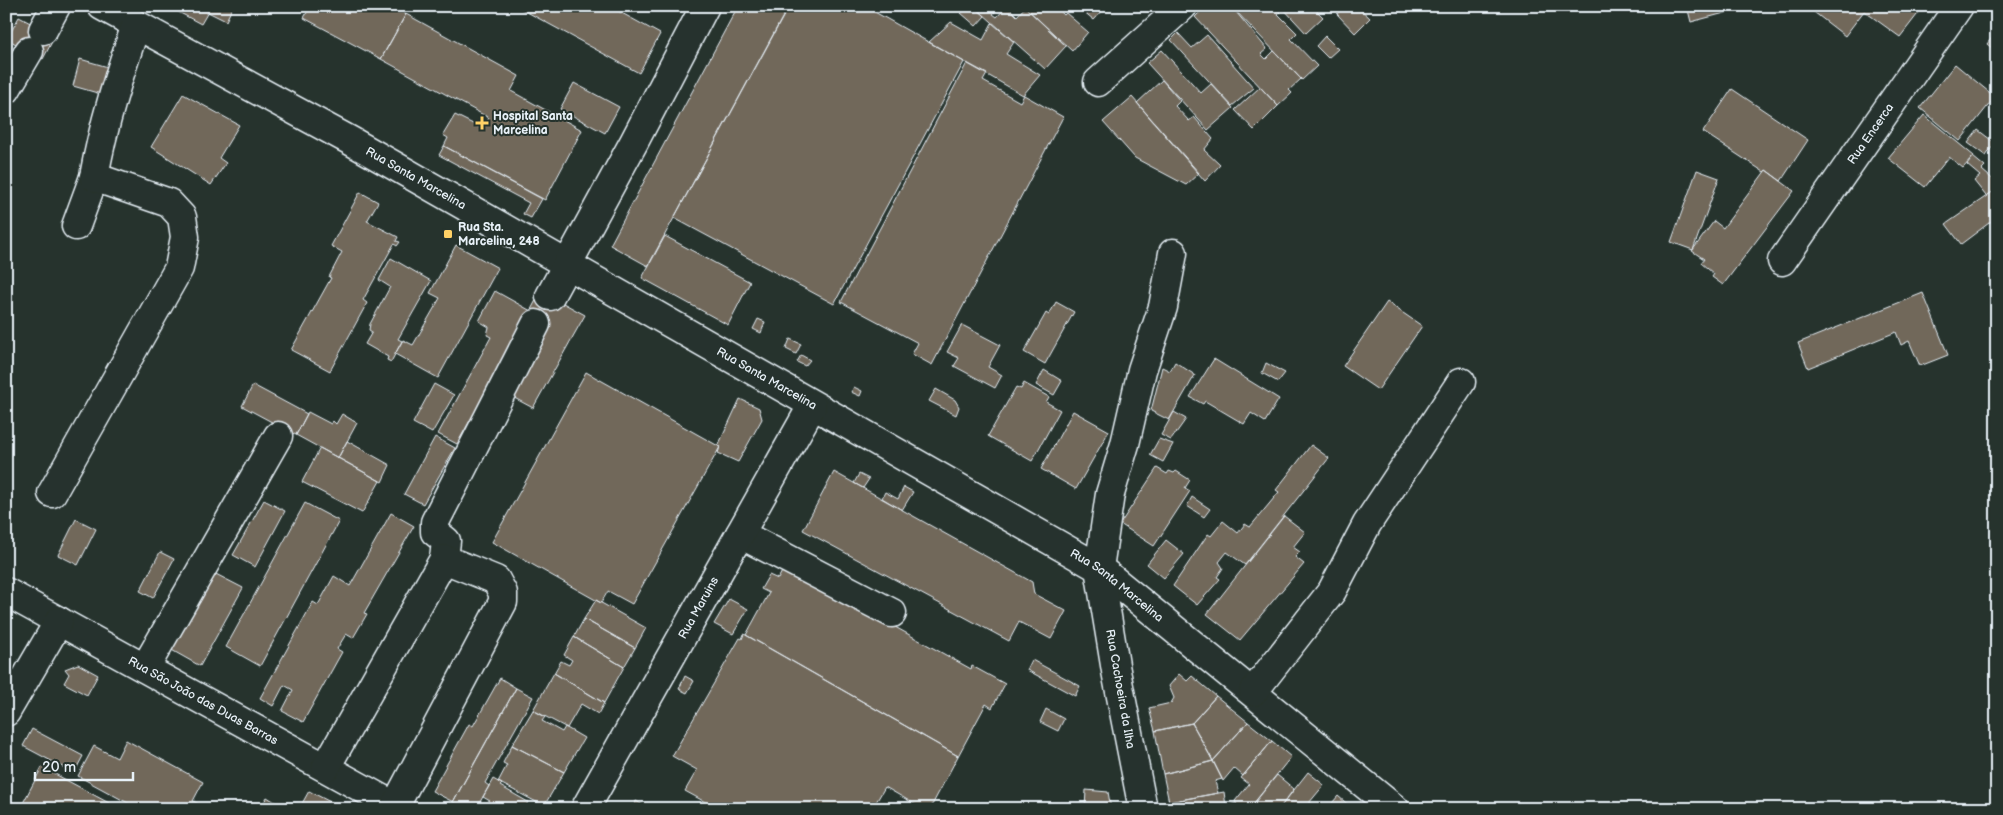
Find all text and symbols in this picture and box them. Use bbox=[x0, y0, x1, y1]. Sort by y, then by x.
street label: Rua Encerca bbox=[1844, 100, 1897, 167]
place label: Hospital Santa Marcelina bbox=[493, 109, 573, 138]
marker: Hospital Santa Marcelina bbox=[475, 116, 489, 130]
street label: Rua Santa Marcelina bbox=[363, 144, 469, 213]
place label: Rua Sta. Marcelina, 248 bbox=[458, 220, 540, 249]
marker: Rua Sta. Marcelina, 248 bbox=[442, 228, 454, 240]
street label: Rua Santa Marcelina bbox=[714, 344, 820, 413]
street label: Rua Santa Marcelina bbox=[1067, 546, 1167, 625]
street label: Rua Maruins bbox=[675, 574, 722, 641]
street label: Rua Cachoeira da Ilha bbox=[1102, 628, 1138, 750]
street label: Rua São João das Duas Barras bbox=[125, 653, 281, 748]
scale bar bbox=[35, 750, 132, 782]
text: 20 m bbox=[42, 758, 76, 777]

